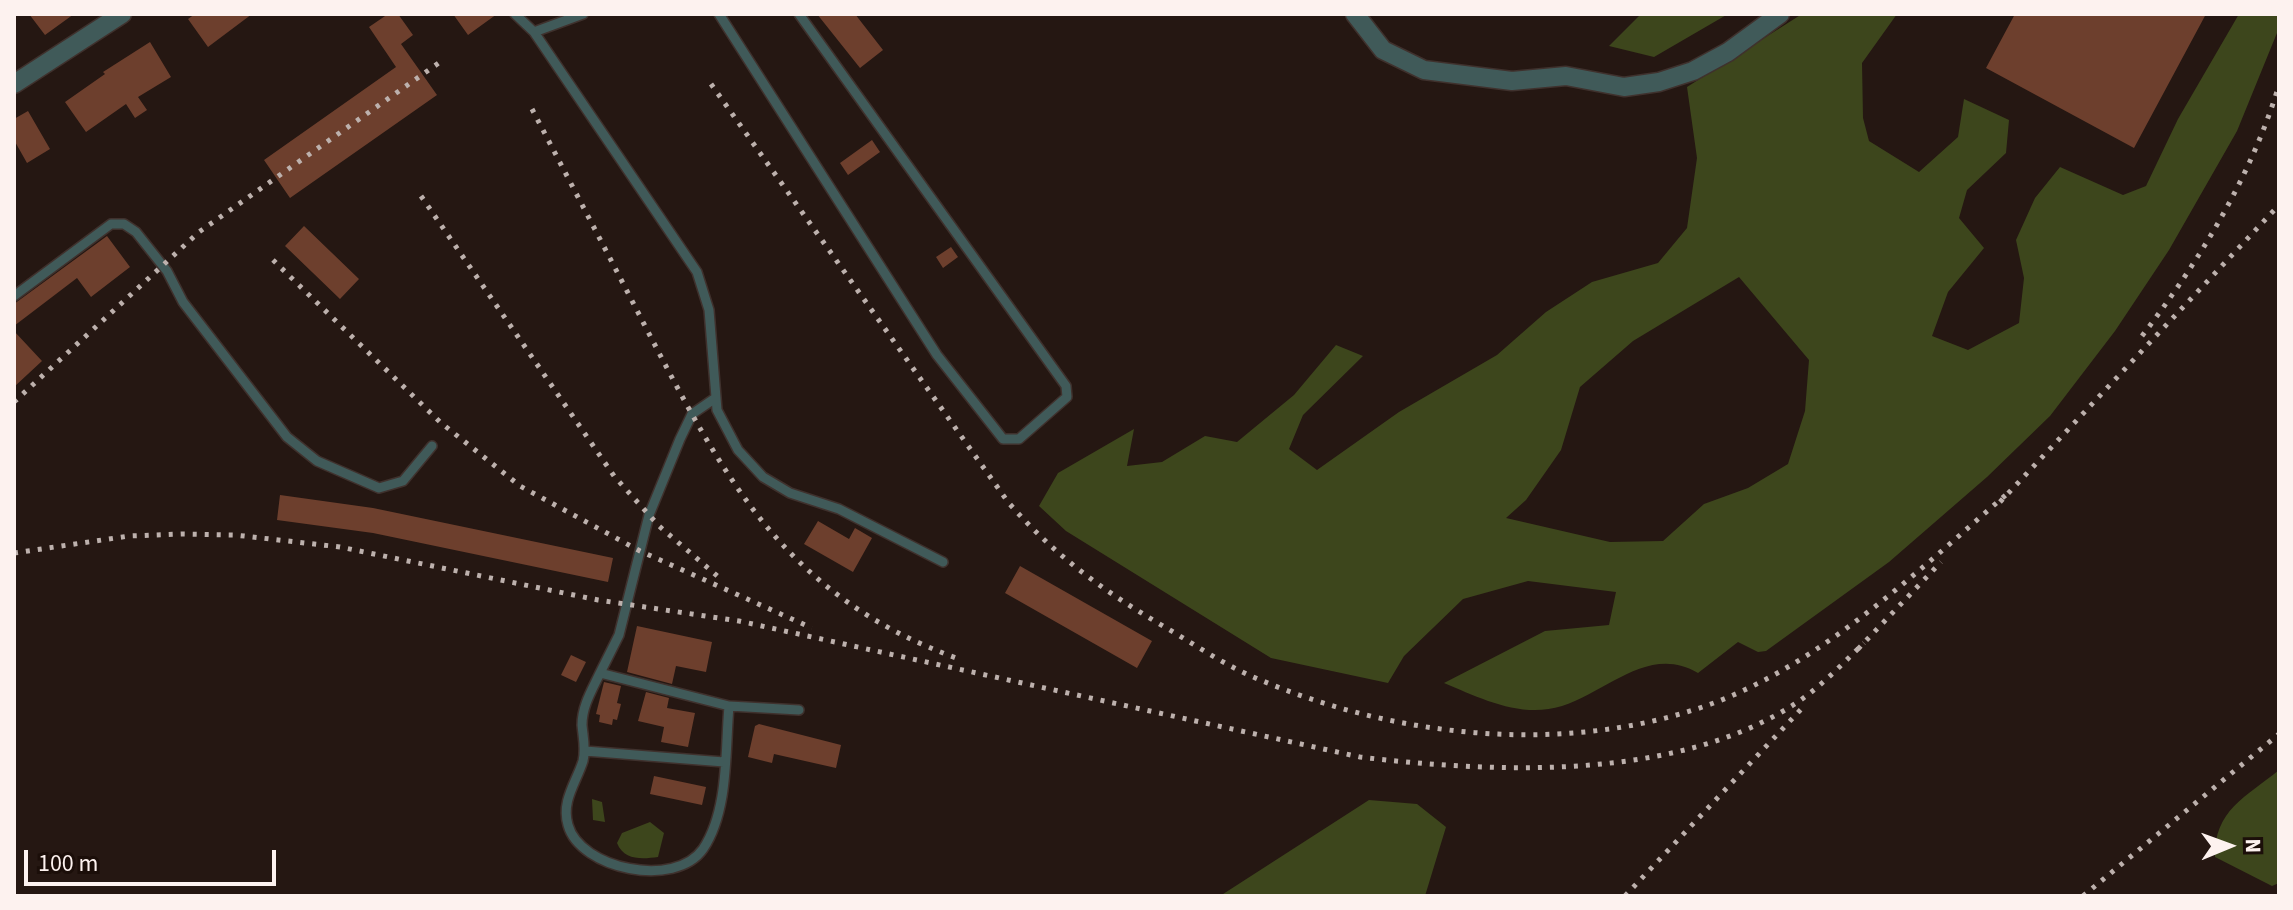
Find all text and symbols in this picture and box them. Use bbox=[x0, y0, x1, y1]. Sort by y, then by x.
north arrow bbox=[2189, 806, 2269, 886]
scale bar bbox=[28, 834, 280, 884]
text: N bbox=[2237, 838, 2269, 853]
text: 100 m bbox=[38, 846, 98, 881]

